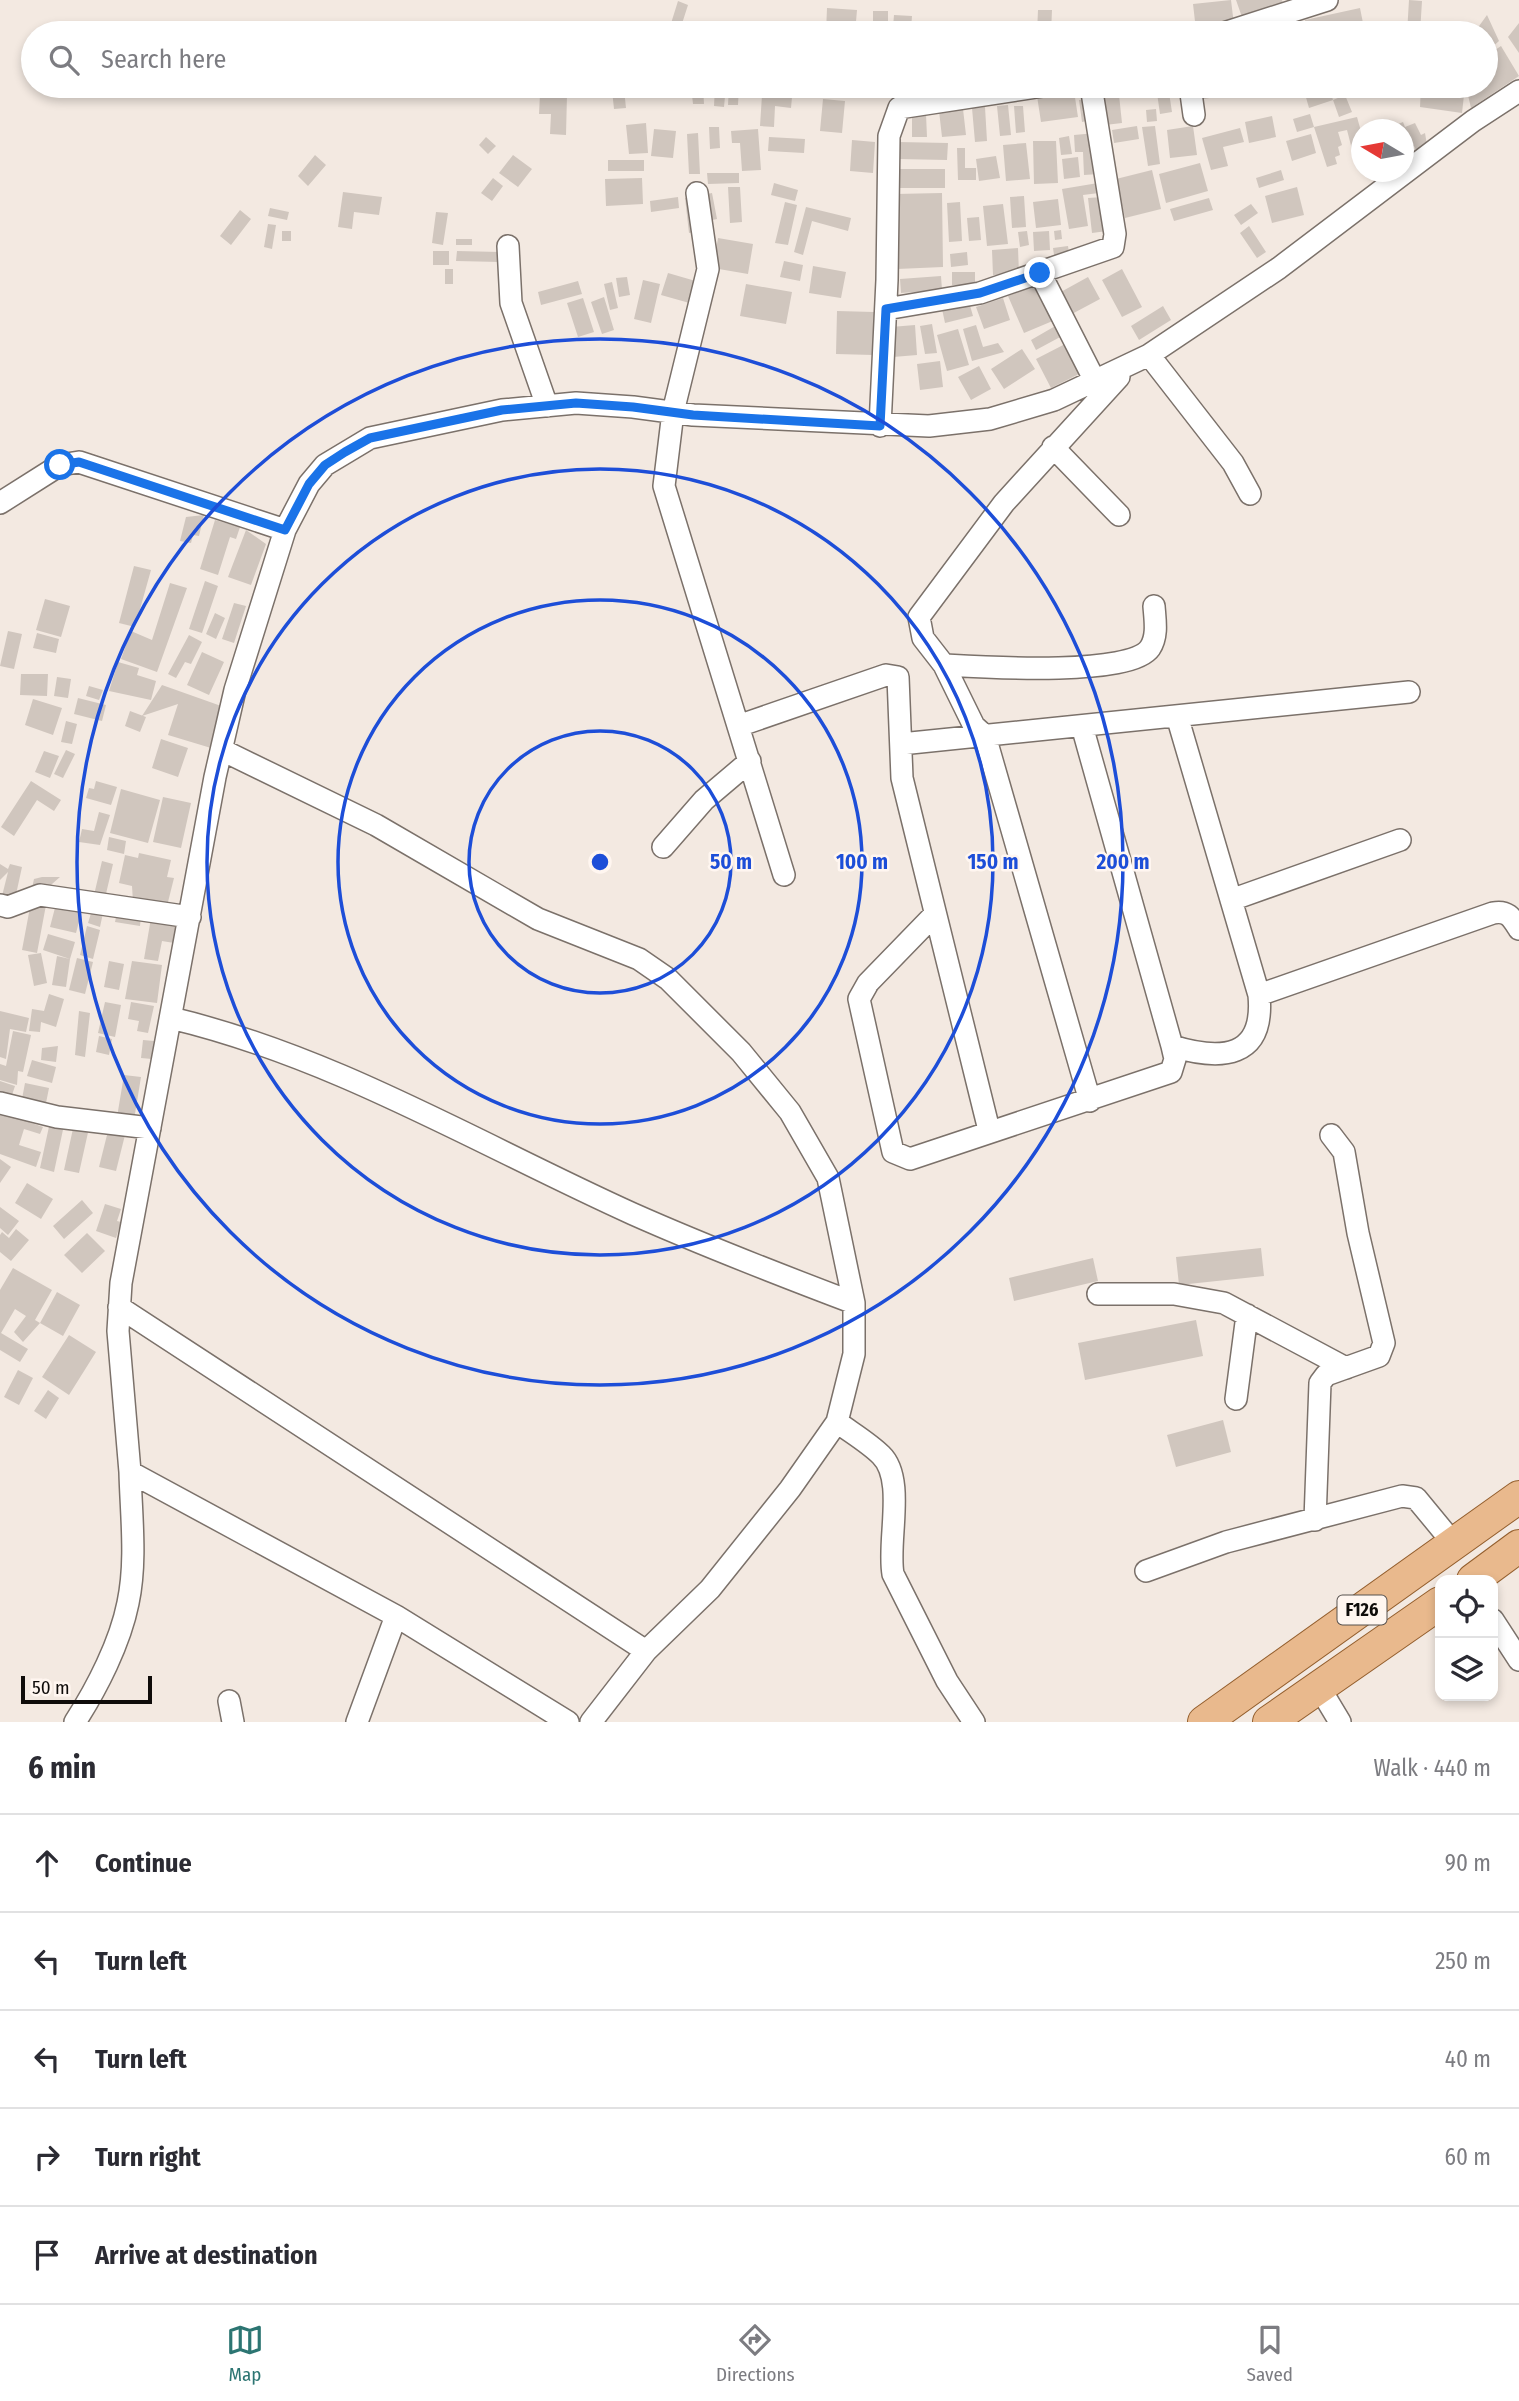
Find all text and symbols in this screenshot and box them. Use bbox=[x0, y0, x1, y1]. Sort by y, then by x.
search box bbox=[21, 21, 1498, 98]
icon: search bbox=[45, 41, 83, 79]
text: Search here bbox=[101, 44, 226, 75]
north arrow bbox=[1351, 119, 1414, 182]
route end bbox=[1024, 257, 1055, 288]
route start bbox=[44, 449, 75, 480]
text: 50 m bbox=[710, 849, 752, 875]
text: 100 m bbox=[836, 849, 888, 875]
text: 150 m bbox=[967, 849, 1019, 875]
text: 200 m bbox=[1095, 849, 1150, 875]
centre of rings bbox=[588, 850, 612, 874]
map controls bbox=[1435, 1575, 1498, 1701]
button: locate bbox=[1435, 1575, 1498, 1638]
road number: F126 bbox=[1338, 1596, 1386, 1624]
button: layers bbox=[1435, 1638, 1498, 1701]
scale bar bbox=[21, 1673, 152, 1705]
text: 50 m bbox=[32, 1676, 70, 1699]
text: 6 min bbox=[28, 1750, 96, 1786]
text: Walk · 440 m bbox=[1374, 1754, 1491, 1782]
icon: ahead bbox=[28, 1844, 66, 1882]
text: Continue bbox=[95, 1848, 192, 1879]
text: 90 m bbox=[1445, 1849, 1491, 1877]
icon: left bbox=[28, 1942, 66, 1980]
text: Turn left bbox=[95, 1946, 187, 1977]
text: 250 m bbox=[1435, 1947, 1491, 1975]
icon: left bbox=[28, 2040, 66, 2078]
text: Turn left bbox=[95, 2044, 187, 2075]
text: 40 m bbox=[1445, 2045, 1491, 2073]
icon: right bbox=[28, 2138, 66, 2176]
text: Turn right bbox=[95, 2142, 201, 2173]
text: 60 m bbox=[1445, 2143, 1491, 2171]
icon: arrive bbox=[28, 2236, 66, 2274]
text: Arrive at destination bbox=[95, 2240, 318, 2271]
tab: Map bbox=[226, 2321, 264, 2386]
tab: Directions bbox=[716, 2321, 795, 2386]
tab: Saved bbox=[1247, 2321, 1293, 2386]

